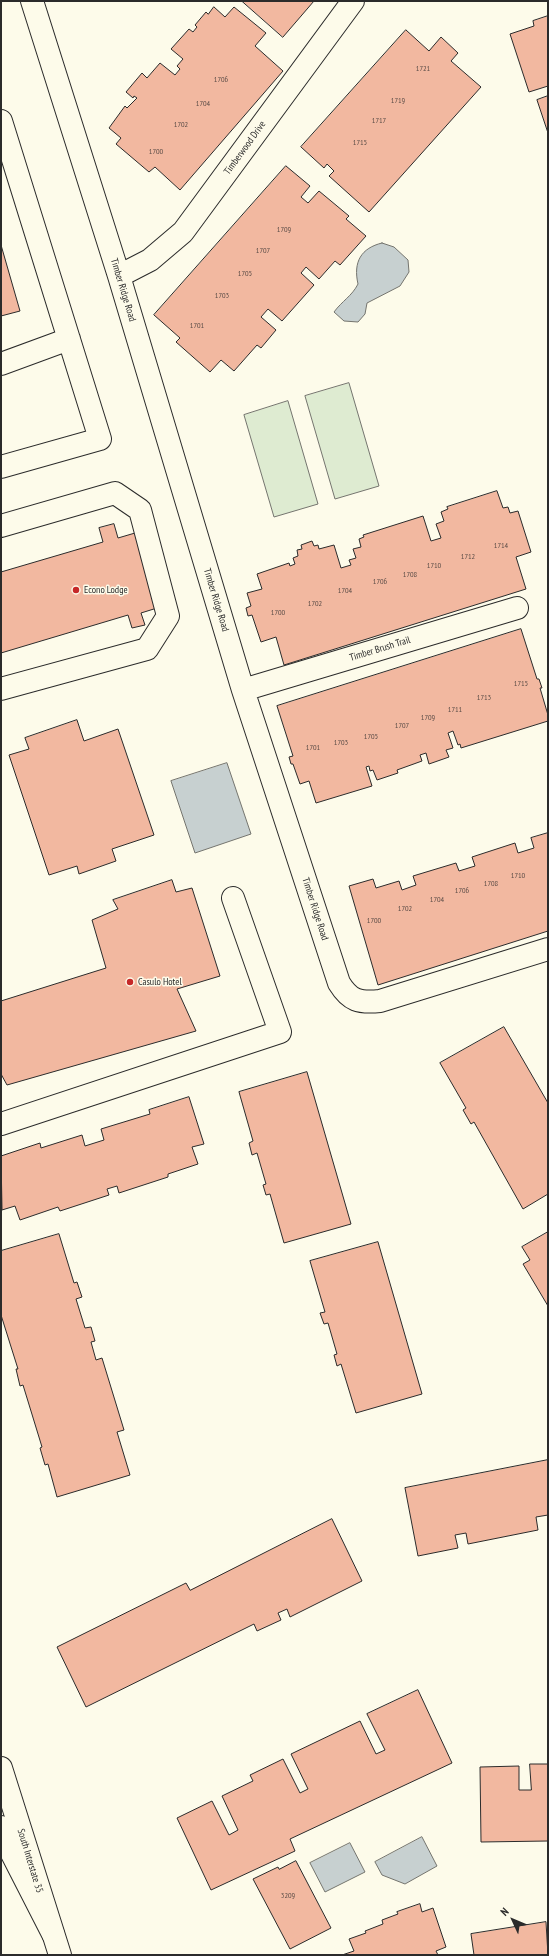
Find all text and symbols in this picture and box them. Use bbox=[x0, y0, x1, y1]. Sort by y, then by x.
house number: 1721 bbox=[416, 64, 430, 74]
house number: 1706 bbox=[214, 75, 228, 85]
house number: 1719 bbox=[391, 96, 405, 106]
house number: 1704 bbox=[196, 99, 210, 109]
house number: 1717 bbox=[372, 116, 386, 126]
street label: Timberwood Drive bbox=[222, 119, 268, 177]
house number: 1702 bbox=[174, 120, 188, 130]
house number: 1715 bbox=[353, 138, 367, 148]
house number: 1700 bbox=[149, 147, 163, 157]
house number: 1709 bbox=[277, 225, 291, 235]
house number: 1707 bbox=[256, 246, 270, 256]
street label: Timber Ridge Road bbox=[108, 257, 138, 323]
house number: 1705 bbox=[238, 269, 252, 279]
house number: 1703 bbox=[215, 291, 229, 301]
house number: 1701 bbox=[190, 321, 204, 331]
house number: 1714 bbox=[494, 541, 508, 551]
house number: 1712 bbox=[461, 552, 475, 562]
house number: 1710 bbox=[427, 561, 441, 571]
street label: Timber Ridge Road bbox=[201, 567, 231, 633]
house number: 1708 bbox=[403, 570, 417, 580]
house number: 1706 bbox=[373, 577, 387, 587]
place label: Econo Lodge bbox=[84, 584, 128, 596]
marker: Econo Lodge bbox=[71, 585, 81, 595]
house number: 1704 bbox=[338, 586, 352, 596]
house number: 1702 bbox=[308, 599, 322, 609]
house number: 1700 bbox=[271, 608, 285, 618]
street label: Timber Brush Trail bbox=[348, 634, 412, 664]
house number: 1715 bbox=[514, 679, 528, 689]
house number: 1713 bbox=[477, 693, 491, 703]
house number: 1711 bbox=[448, 705, 462, 715]
house number: 1709 bbox=[421, 713, 435, 723]
house number: 1707 bbox=[395, 721, 409, 731]
house number: 1705 bbox=[364, 732, 378, 742]
house number: 1703 bbox=[334, 738, 348, 748]
house number: 1701 bbox=[306, 743, 320, 753]
house number: 1710 bbox=[511, 871, 525, 881]
street label: Timber Ridge Road bbox=[299, 876, 331, 942]
house number: 1708 bbox=[484, 879, 498, 889]
house number: 1706 bbox=[455, 886, 469, 896]
house number: 1704 bbox=[430, 895, 444, 905]
house number: 1702 bbox=[398, 904, 412, 914]
house number: 1700 bbox=[367, 916, 381, 926]
place label: Casulo Hotel bbox=[138, 976, 182, 988]
marker: Casulo Hotel bbox=[125, 977, 135, 987]
street label: South Interstate 35 bbox=[15, 1827, 45, 1895]
house number: 3209 bbox=[281, 1891, 295, 1901]
north arrow bbox=[493, 1900, 533, 1940]
text: N bbox=[497, 1905, 511, 1919]

